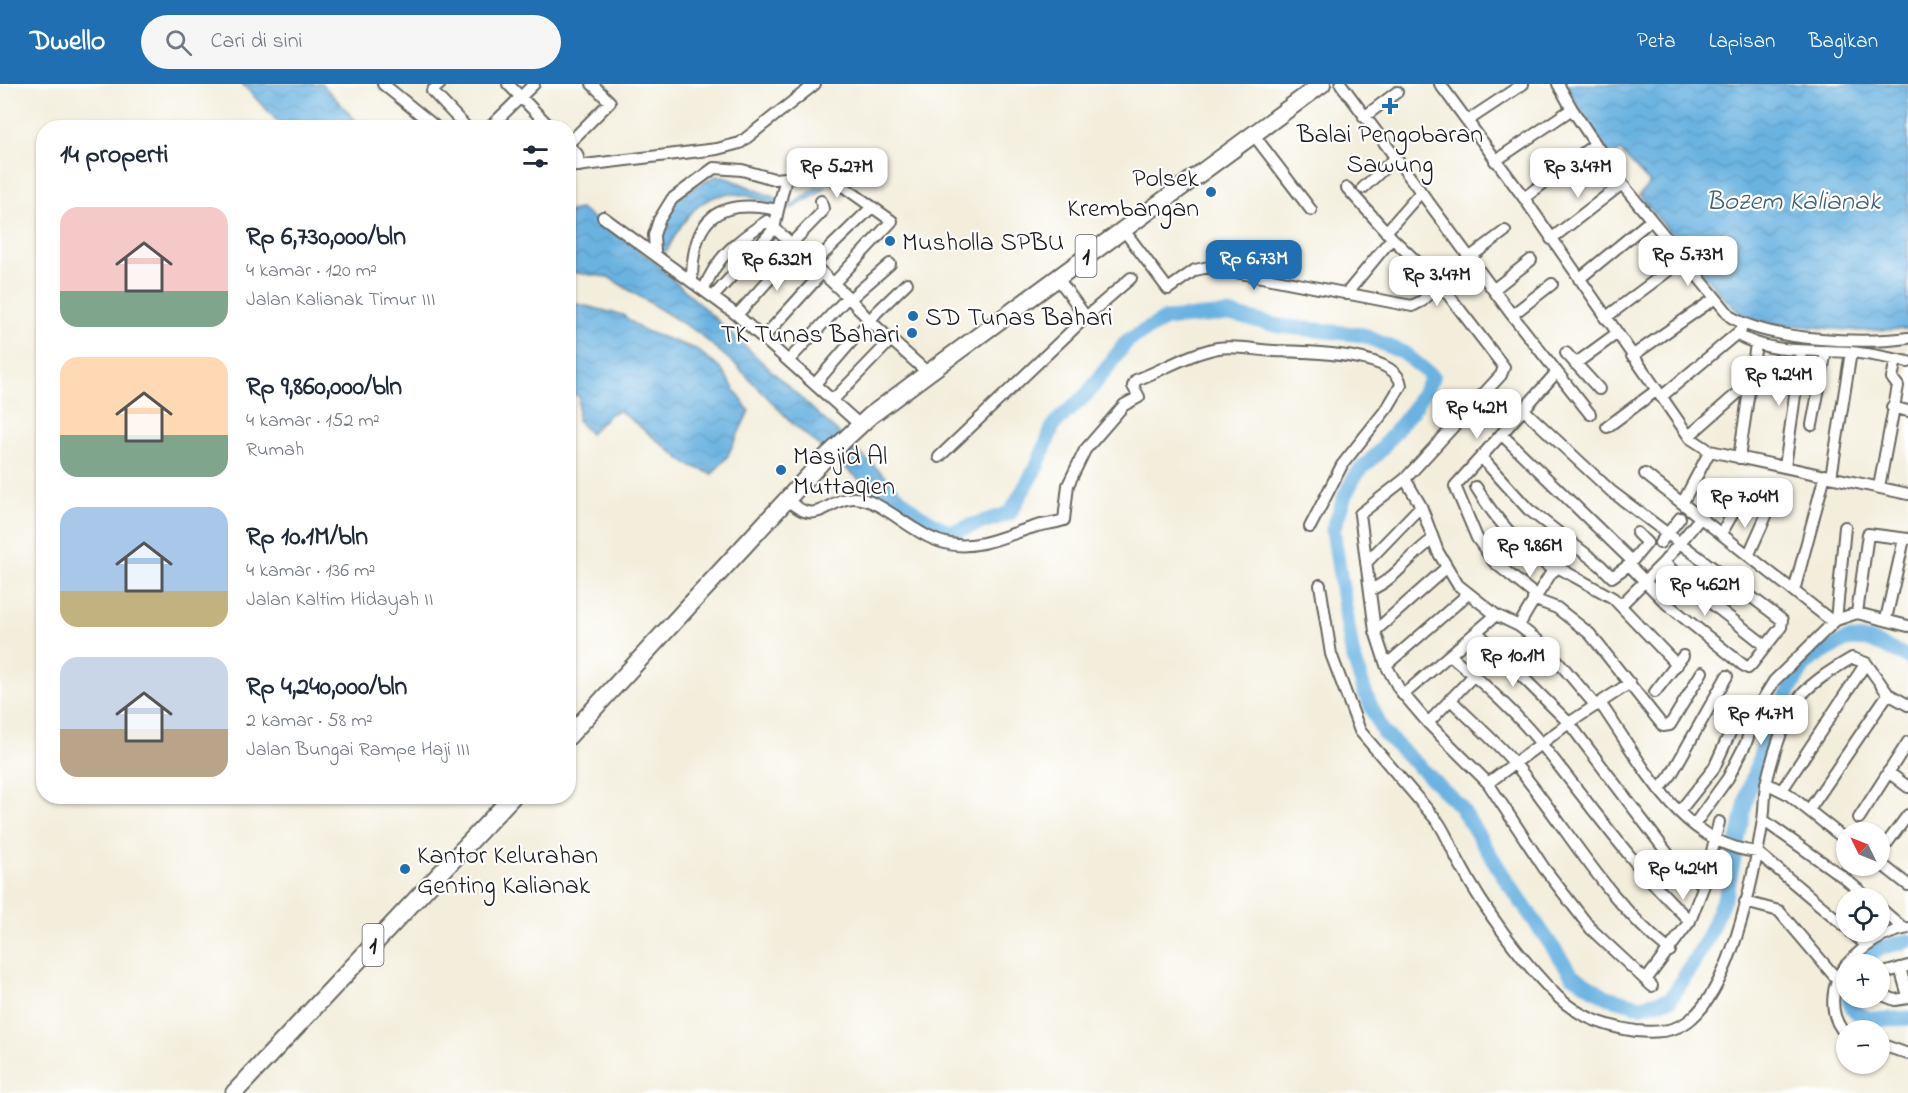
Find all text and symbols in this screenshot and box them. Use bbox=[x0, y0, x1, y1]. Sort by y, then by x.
search box bbox=[141, 15, 561, 69]
text: Dwello bbox=[30, 22, 105, 63]
icon: search bbox=[162, 26, 195, 59]
text: Cari di sini bbox=[210, 26, 302, 58]
text: Peta bbox=[1637, 27, 1676, 57]
text: Lapisan bbox=[1709, 27, 1775, 57]
text: Bagikan bbox=[1808, 27, 1878, 57]
marker: Balai Pengobaran Sawung bbox=[1381, 97, 1399, 115]
place label: Balai Pengobaran Sawung bbox=[1296, 117, 1483, 185]
text: 14 properti bbox=[60, 137, 168, 175]
icon: filters bbox=[519, 140, 552, 173]
pin: Rp 5.27M bbox=[775, 148, 899, 199]
pin: Rp 3.47M bbox=[1516, 148, 1640, 199]
text: Rp 5.27M bbox=[801, 153, 873, 182]
text: Rp 3.47M bbox=[1544, 153, 1612, 182]
place label: Polsek Krembangan bbox=[1067, 161, 1200, 229]
water label: Bozem Kalianak bbox=[1706, 183, 1882, 222]
marker: Polsek Krembangan bbox=[1204, 185, 1218, 199]
text: Rp 6,730,000/bln bbox=[246, 219, 406, 257]
place label: Musholla SPBU bbox=[902, 225, 1064, 263]
icon: home bbox=[108, 231, 180, 303]
marker: Musholla SPBU bbox=[883, 234, 897, 248]
road number: 1 bbox=[1076, 235, 1096, 277]
pin: Rp 5.73M bbox=[1626, 236, 1750, 287]
pin: Rp 6.73M bbox=[1192, 240, 1316, 291]
pin: Rp 6.32M bbox=[715, 241, 839, 292]
text: Rp 5.73M bbox=[1652, 241, 1724, 270]
text: Rp 6.73M bbox=[1220, 245, 1288, 274]
text: Rp 6.32M bbox=[742, 246, 812, 275]
pin: Rp 3.47M bbox=[1375, 256, 1499, 307]
text: 4 kamar · 120 m² bbox=[246, 257, 377, 286]
text: Rp 3.47M bbox=[1403, 261, 1471, 290]
text: Jalan Kalianak Timur III bbox=[246, 286, 436, 315]
place label: SD Tunas Bahari bbox=[925, 300, 1113, 338]
marker: SD Tunas Bahari bbox=[906, 309, 920, 323]
place label: TK Tunas Bahari bbox=[721, 317, 900, 355]
marker: TK Tunas Bahari bbox=[905, 326, 919, 340]
pin: Rp 9.24M bbox=[1717, 356, 1841, 407]
text: Rp 9.24M bbox=[1745, 361, 1813, 390]
text: Rp 9,860,000/bln bbox=[246, 369, 402, 407]
icon: home bbox=[108, 381, 180, 453]
pin: Rp 4.2M bbox=[1422, 389, 1532, 440]
text: Rp 4.2M bbox=[1446, 394, 1508, 423]
text: 4 kamar · 152 m² bbox=[246, 407, 380, 436]
text: Rumah bbox=[246, 436, 304, 465]
place label: Masjid Al Muttaqien bbox=[793, 439, 895, 507]
marker: Masjid Al Muttaqien bbox=[774, 463, 788, 477]
pin: Rp 7.04M bbox=[1683, 478, 1807, 529]
text: Rp 7.04M bbox=[1711, 483, 1779, 512]
text: Rp 10.1M/bln bbox=[246, 519, 368, 557]
pin: Rp 9.86M bbox=[1468, 527, 1592, 578]
icon: home bbox=[108, 531, 180, 603]
text: Rp 9.86M bbox=[1497, 532, 1563, 561]
text: 4 kamar · 136 m² bbox=[246, 557, 375, 586]
pin: Rp 4.62M bbox=[1643, 566, 1767, 617]
text: Rp 4.62M bbox=[1670, 571, 1740, 600]
text: Jalan Kaltim Hidayah II bbox=[246, 586, 433, 615]
pin: Rp 10.1M bbox=[1451, 637, 1575, 688]
text: Rp 10.1M bbox=[1481, 642, 1545, 671]
text: Rp 4,240,000/bln bbox=[246, 669, 407, 707]
icon: home bbox=[108, 681, 180, 753]
pin: Rp 14.7M bbox=[1699, 695, 1823, 746]
text: Rp 14.7M bbox=[1728, 700, 1794, 729]
text: 2 kamar · 58 m² bbox=[246, 707, 373, 736]
text: Jalan Bungai Rampe Haji III bbox=[246, 736, 470, 765]
north arrow bbox=[1836, 822, 1890, 876]
map controls bbox=[1836, 822, 1890, 1074]
place label: Kantor Kelurahan Genting Kalianak bbox=[417, 838, 598, 906]
pin: Rp 4.24M bbox=[1621, 850, 1745, 901]
text: Rp 4.24M bbox=[1648, 855, 1718, 884]
marker: Kantor Kelurahan Genting Kalianak bbox=[398, 862, 412, 876]
button: locate bbox=[1836, 888, 1890, 942]
road number: 1 bbox=[362, 924, 384, 966]
button: + bbox=[1836, 954, 1890, 1008]
button: − bbox=[1836, 1020, 1890, 1074]

